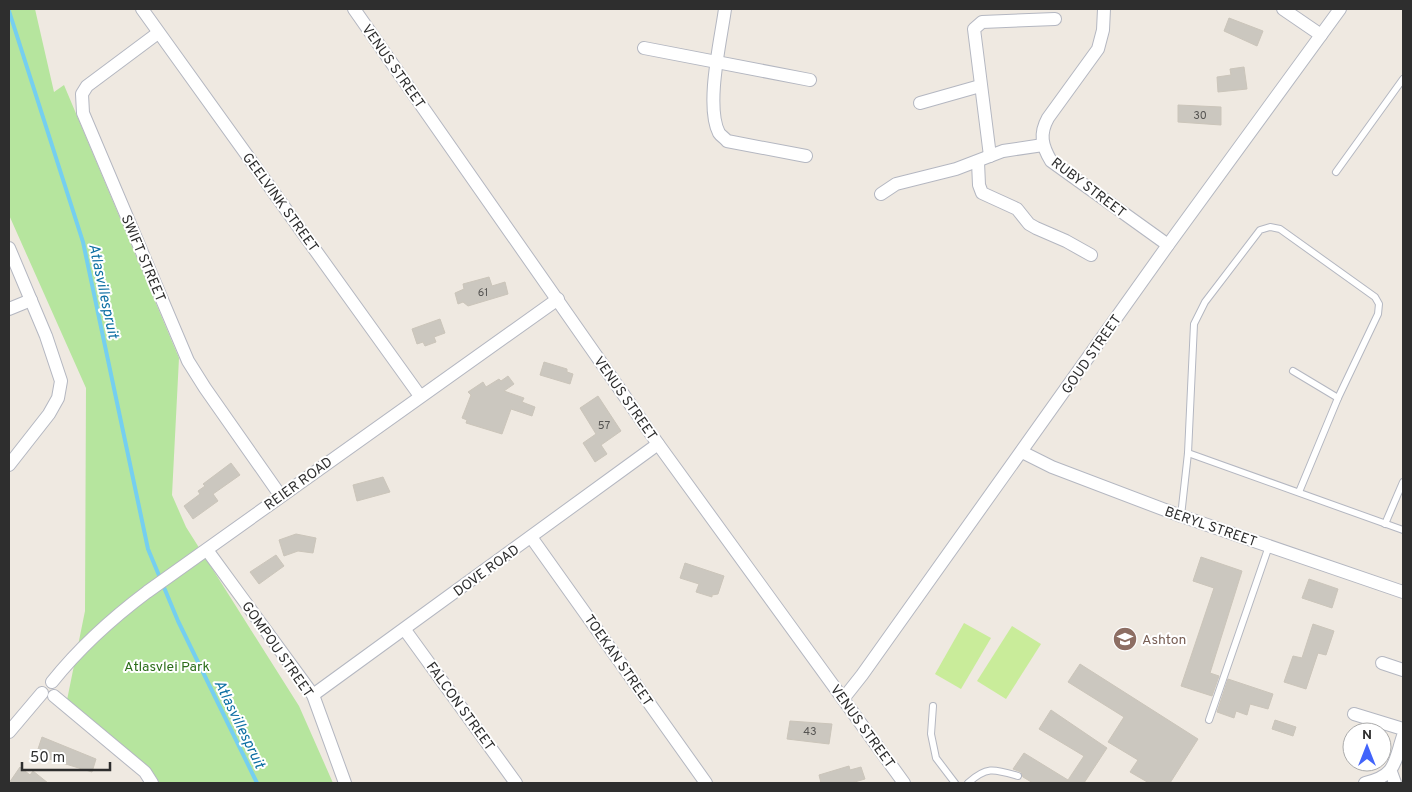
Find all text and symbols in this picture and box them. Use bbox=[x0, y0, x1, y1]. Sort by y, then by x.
street label: VENUS STREET bbox=[357, 22, 428, 112]
house number: 30 bbox=[1193, 109, 1207, 123]
street label: GEELVINK STREET bbox=[238, 150, 322, 256]
street label: RUBY STREET bbox=[1047, 155, 1129, 222]
street label: SWIFT STREET bbox=[117, 212, 169, 305]
water label: Atlasvillespruit bbox=[83, 242, 122, 341]
house number: 61 bbox=[478, 286, 488, 300]
street label: GOUD STREET bbox=[1059, 312, 1126, 398]
street label: VENUS STREET bbox=[589, 354, 660, 444]
house number: 57 bbox=[598, 419, 610, 433]
street label: REIER ROAD bbox=[261, 454, 336, 515]
street label: BERYL STREET bbox=[1162, 504, 1259, 551]
street label: DOVE ROAD bbox=[451, 542, 523, 601]
street label: GOMPOU STREET bbox=[237, 599, 316, 701]
street label: TOEKAN STREET bbox=[580, 612, 656, 710]
school or university icon: Ashton bbox=[1112, 626, 1138, 652]
place label: Ashton bbox=[1142, 632, 1186, 649]
park label: Atlasvlei Park bbox=[124, 659, 210, 676]
street label: FALCON STREET bbox=[422, 659, 498, 754]
water label: Atlasvillespruit bbox=[209, 677, 269, 773]
street label: VENUS STREET bbox=[826, 682, 898, 772]
north arrow bbox=[1342, 722, 1392, 772]
house number: 43 bbox=[803, 725, 817, 739]
text: N bbox=[1362, 727, 1372, 744]
scale bar bbox=[22, 740, 110, 772]
text: 50 m bbox=[30, 749, 65, 768]

